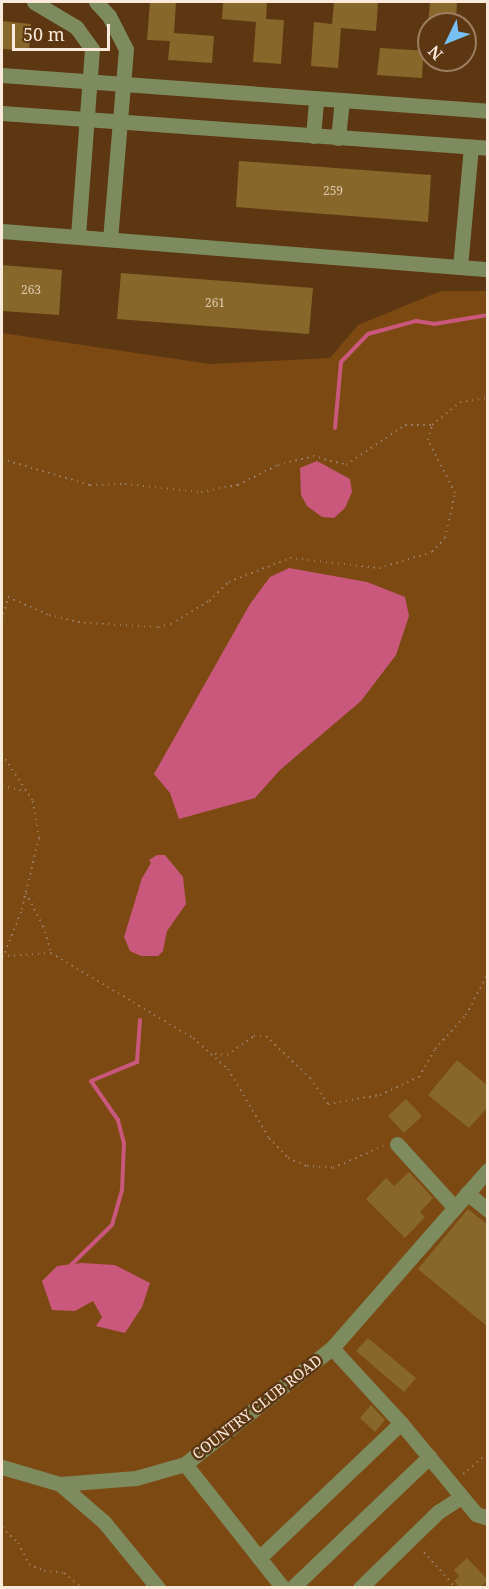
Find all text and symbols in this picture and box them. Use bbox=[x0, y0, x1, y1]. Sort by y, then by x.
scale bar bbox=[15, 12, 112, 50]
north arrow bbox=[417, 12, 477, 72]
text: 50 m bbox=[23, 22, 65, 46]
text: N bbox=[423, 41, 448, 65]
house number: 259 bbox=[323, 184, 343, 198]
house number: 263 bbox=[21, 283, 41, 297]
house number: 261 bbox=[205, 296, 225, 310]
street label: COUNTRY CLUB ROAD bbox=[189, 1351, 325, 1463]

